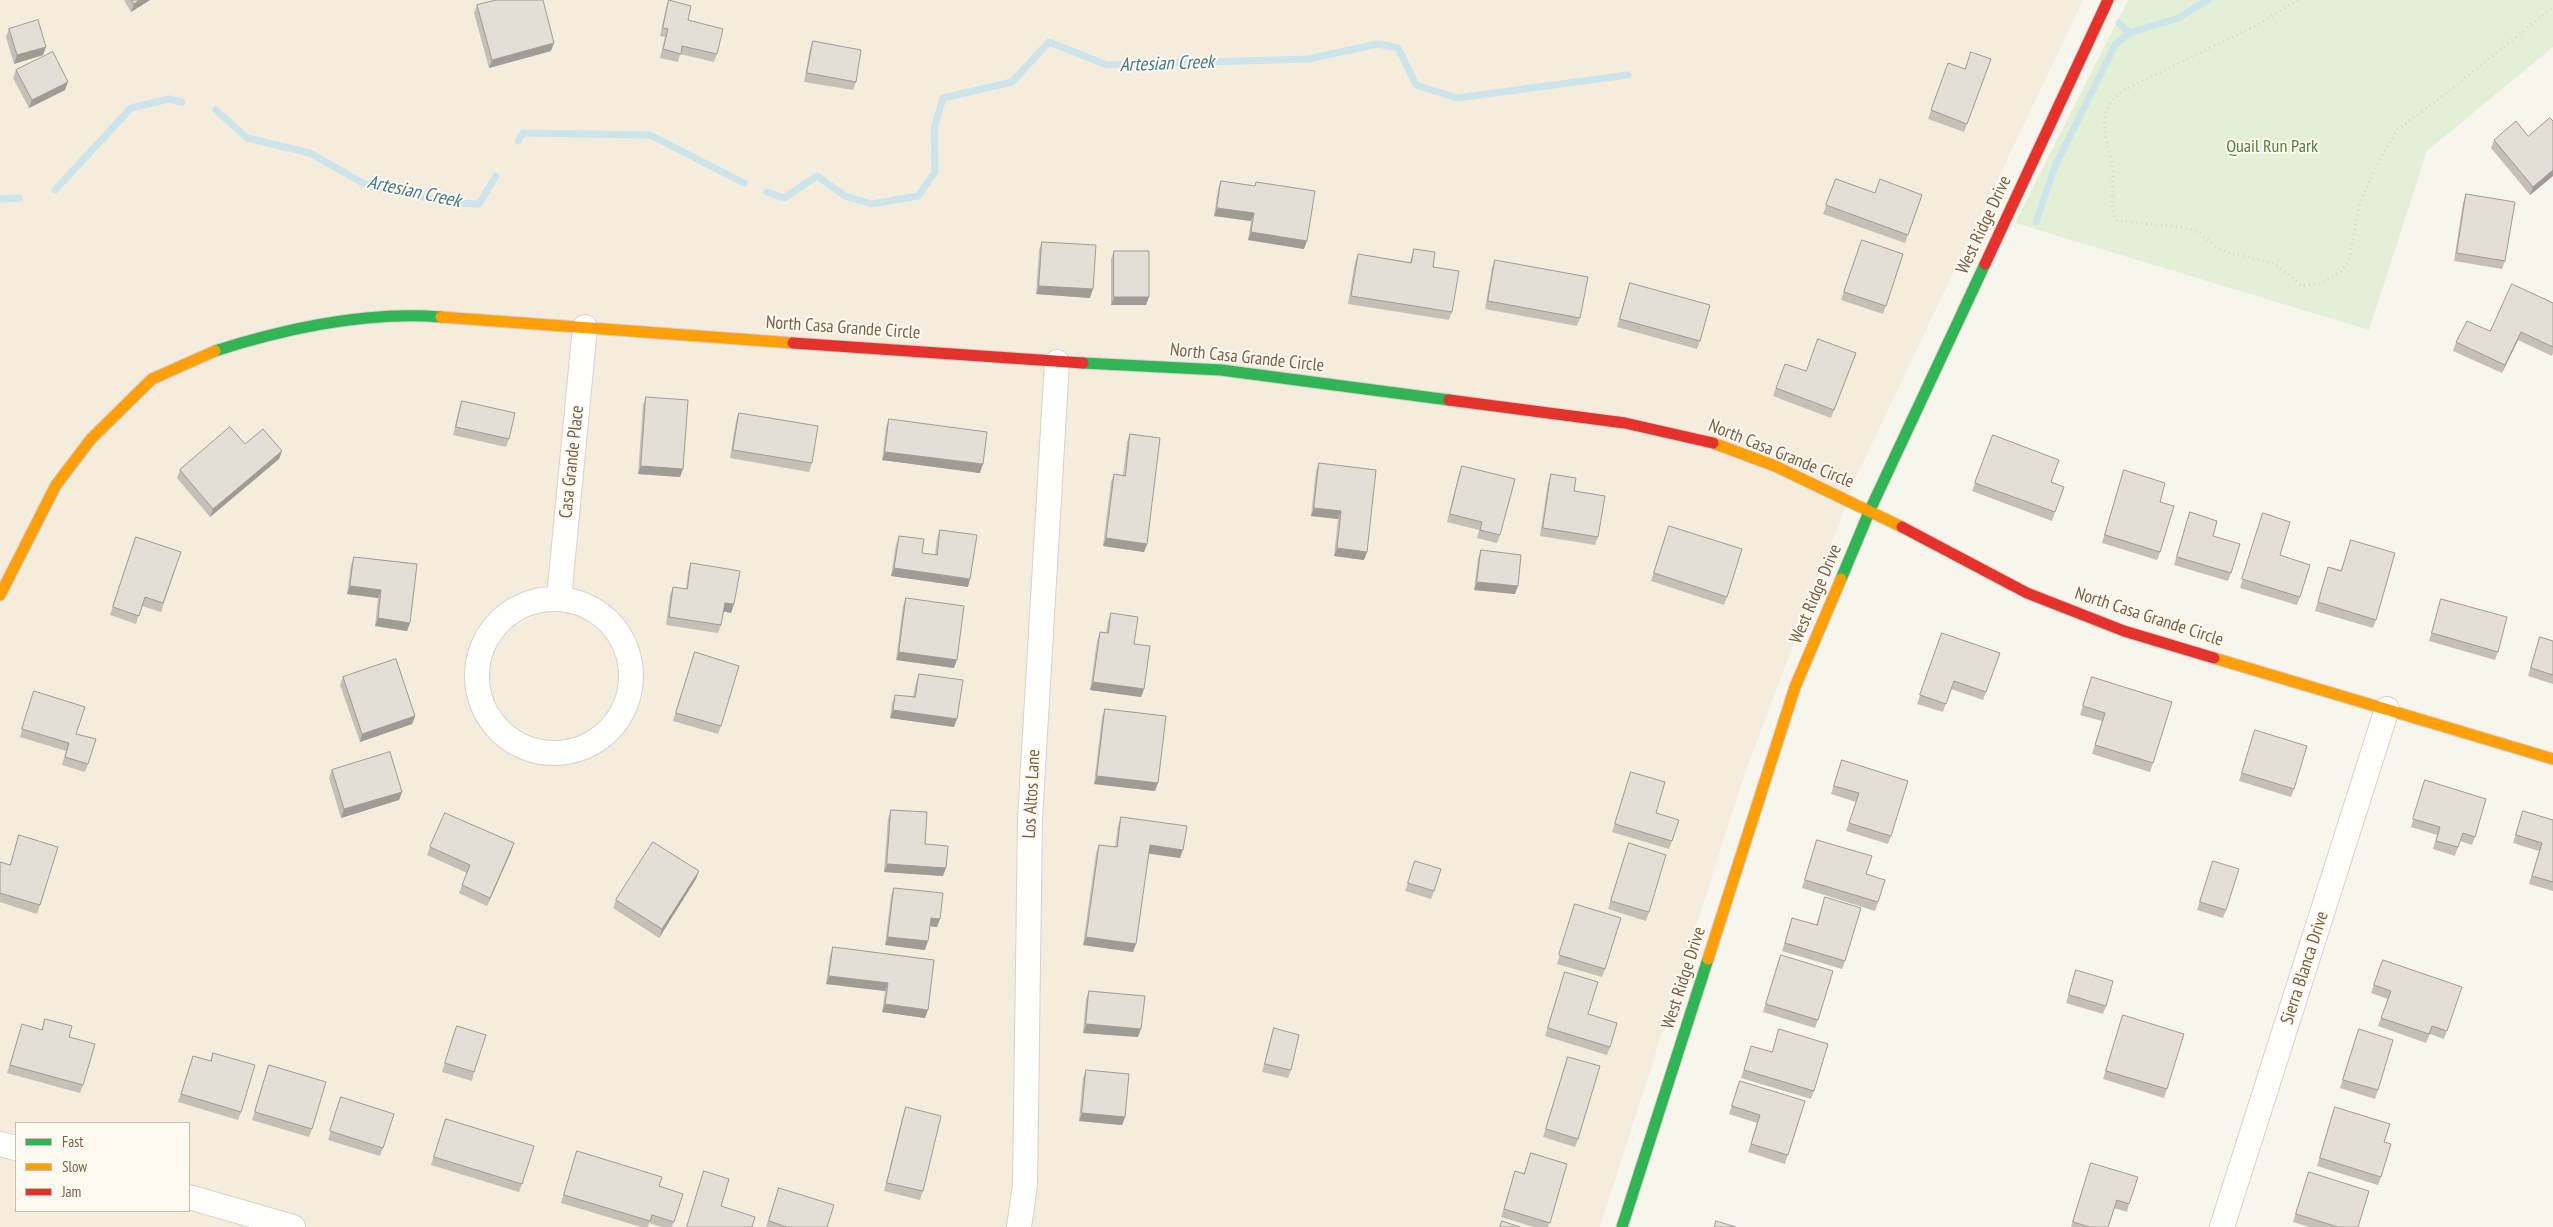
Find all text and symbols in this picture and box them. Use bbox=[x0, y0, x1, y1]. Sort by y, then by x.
water label: Artesian Creek bbox=[1119, 51, 1215, 77]
park label: Quail Run Park bbox=[2226, 136, 2318, 158]
water label: Artesian Creek bbox=[365, 171, 463, 213]
street label: West Ridge Drive bbox=[1952, 172, 2016, 278]
street label: North Casa Grande Circle bbox=[765, 312, 921, 344]
street label: North Casa Grande Circle bbox=[1169, 339, 1325, 377]
street label: Casa Grande Place bbox=[555, 405, 589, 519]
street label: North Casa Grande Circle bbox=[1705, 415, 1857, 493]
street label: West Ridge Drive bbox=[1785, 541, 1847, 647]
street label: North Casa Grande Circle bbox=[2072, 583, 2226, 651]
street label: Los Altos Lane bbox=[1019, 749, 1045, 839]
street label: Sierra Blanca Drive bbox=[2277, 909, 2333, 1027]
street label: West Ridge Drive bbox=[1657, 924, 1711, 1032]
legend bbox=[15, 1122, 190, 1212]
text: Fast bbox=[62, 1132, 83, 1151]
text: Slow bbox=[62, 1157, 87, 1176]
text: Jam bbox=[62, 1182, 81, 1201]

